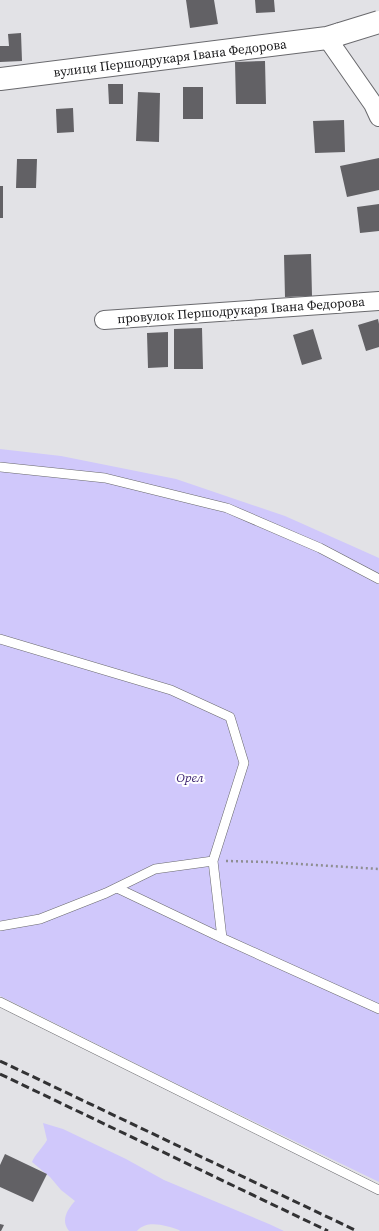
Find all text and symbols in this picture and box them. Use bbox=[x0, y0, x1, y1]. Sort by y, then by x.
street label: вулиця Першодрукаря Івана Федорова bbox=[52, 35, 288, 81]
street label: провулок Першодрукаря Івана Федорова bbox=[117, 293, 366, 327]
park label: Орел bbox=[176, 769, 205, 786]

